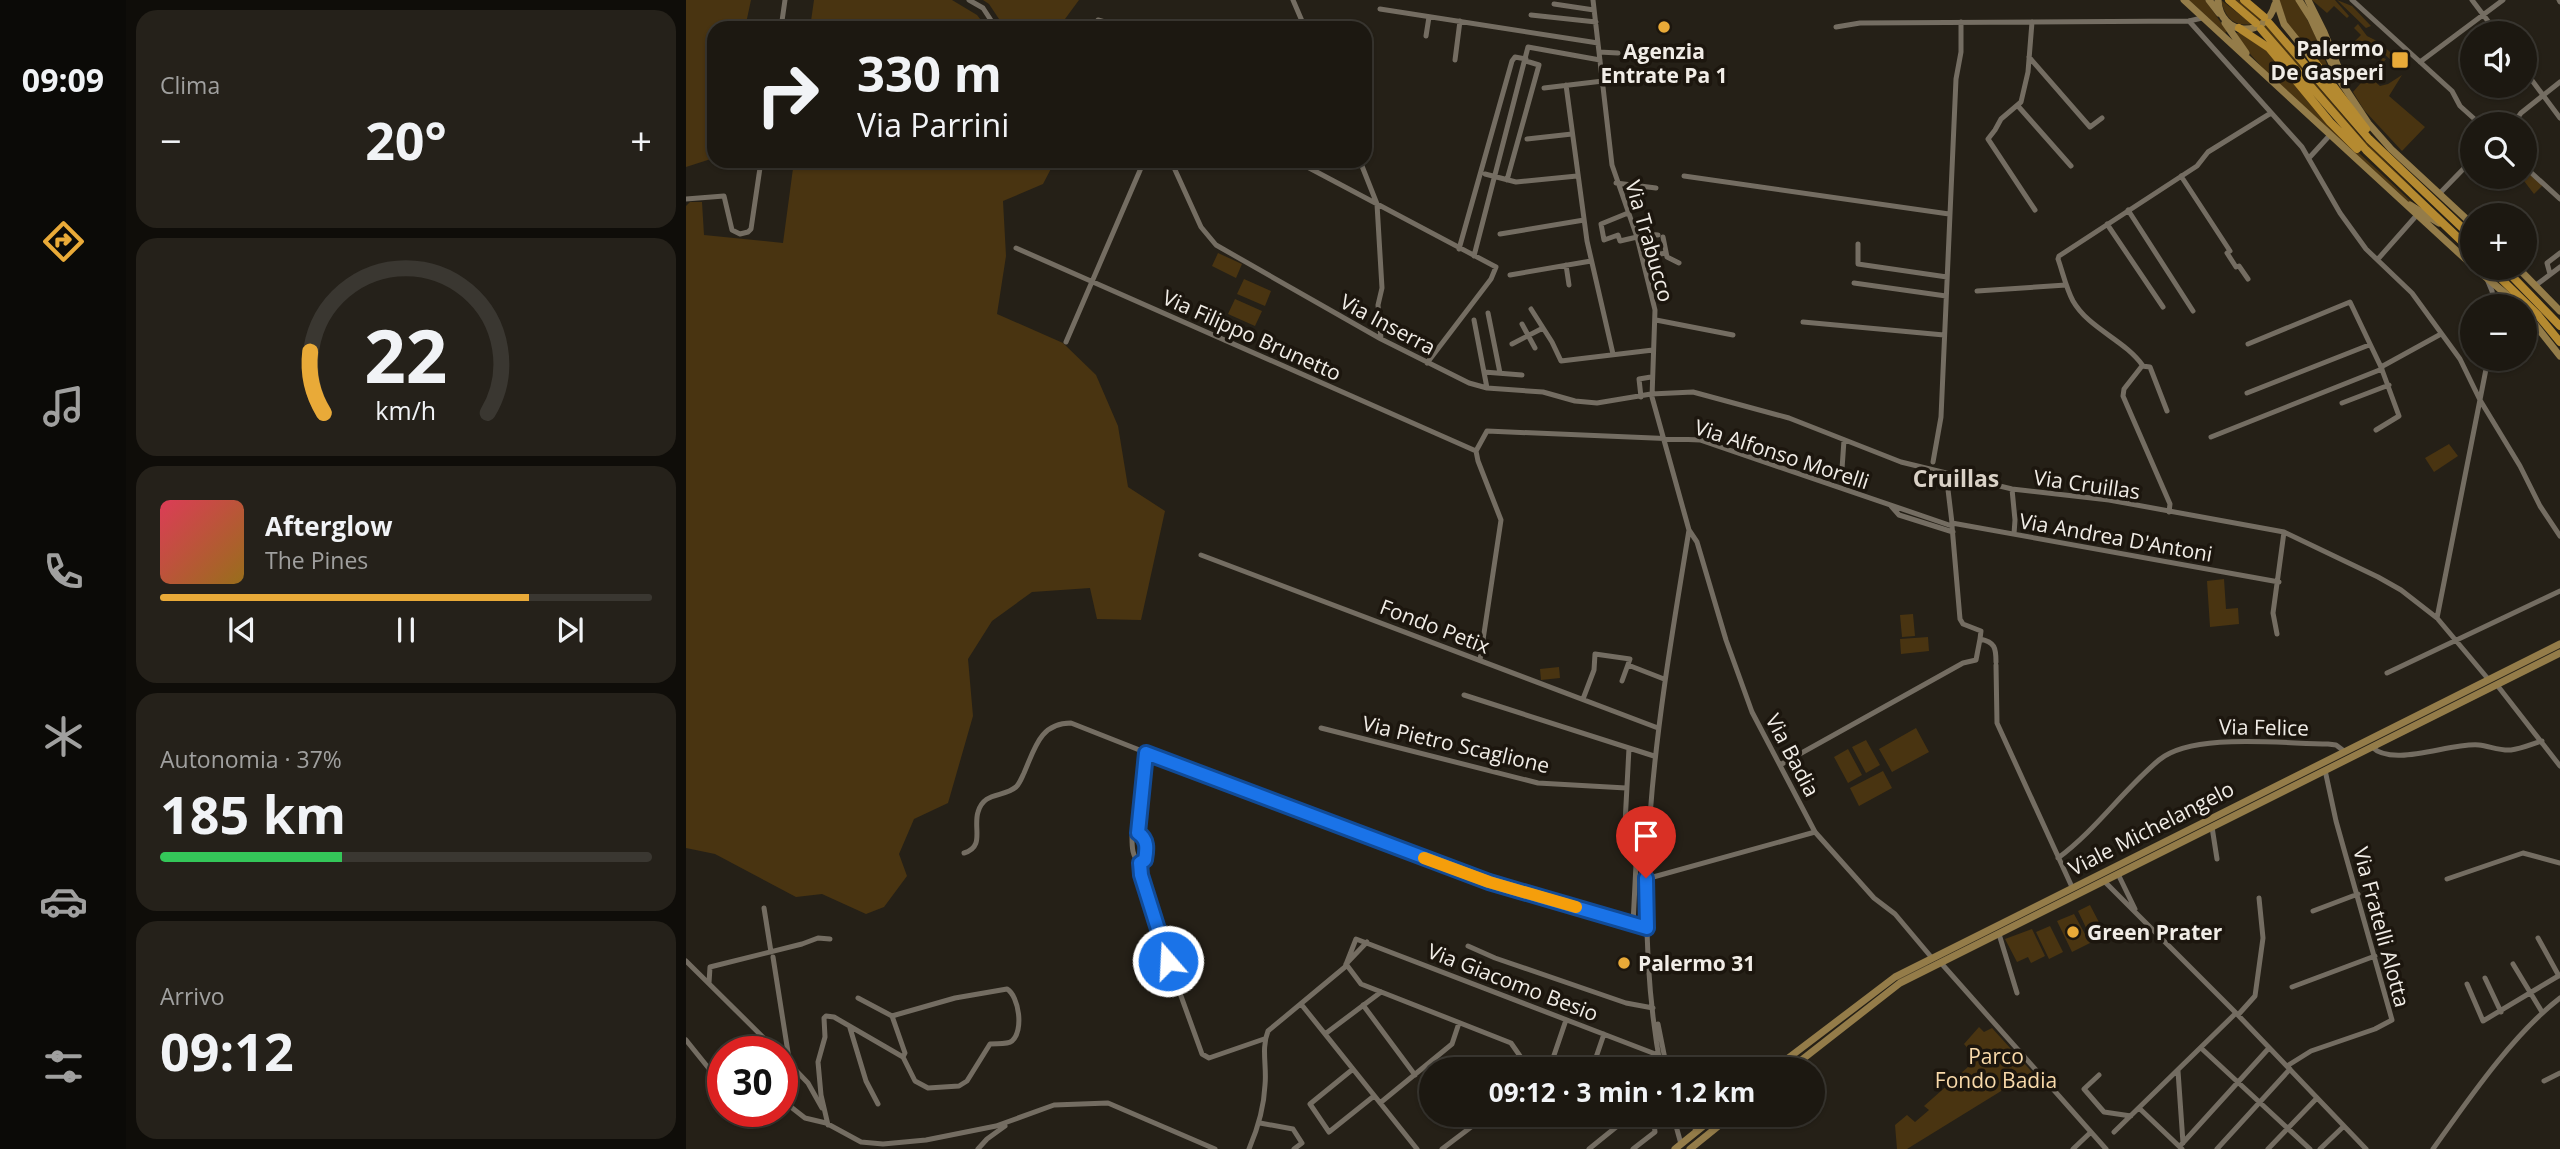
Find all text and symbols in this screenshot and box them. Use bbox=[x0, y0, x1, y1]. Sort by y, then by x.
marker: Agenzia Entrate Pa 1 bbox=[1656, 19, 1672, 35]
map controls bbox=[2460, 21, 2537, 371]
button: sound bbox=[2460, 21, 2537, 98]
place label: Palermo De Gasperi bbox=[2271, 34, 2384, 86]
place label: Agenzia Entrate Pa 1 bbox=[1600, 37, 1728, 89]
text: 330 m bbox=[857, 40, 1002, 106]
icon: right bbox=[742, 49, 833, 140]
marker: Palermo De Gasperi bbox=[2390, 50, 2410, 70]
text: 09:09 bbox=[22, 58, 104, 101]
text: Clima bbox=[160, 69, 220, 101]
text: Via Parrini bbox=[857, 103, 1009, 146]
text: 20° bbox=[365, 104, 447, 175]
button: search bbox=[2460, 112, 2537, 189]
text: − bbox=[160, 114, 182, 166]
text: + bbox=[630, 114, 652, 166]
street label: Via Trabucco bbox=[1619, 177, 1681, 305]
button: + bbox=[2460, 203, 2537, 280]
icon: directions bbox=[39, 217, 88, 266]
street label: Via Filippo Brunetto bbox=[1158, 283, 1346, 387]
street label: Via Inserra bbox=[1335, 287, 1441, 361]
button: − bbox=[2460, 294, 2537, 371]
text: 22 bbox=[364, 305, 448, 404]
icon: music bbox=[39, 382, 88, 431]
text: km/h bbox=[376, 392, 436, 426]
street label: Via Alfonso Morelli bbox=[1691, 413, 1873, 495]
district label: Cruillas bbox=[1913, 462, 1999, 494]
street label: Via Cruillas bbox=[2032, 463, 2142, 505]
street label: Via Andrea D'Antoni bbox=[2017, 506, 2215, 568]
text: Afterglow bbox=[265, 508, 392, 544]
text: The Pines bbox=[265, 544, 368, 576]
icon: phone bbox=[39, 547, 88, 596]
street label: Fondo Petix bbox=[1376, 592, 1494, 660]
icon: previous bbox=[223, 611, 261, 649]
icon: pause bbox=[387, 611, 425, 649]
icon: next bbox=[551, 611, 589, 649]
street label: Via Pietro Scaglione bbox=[1360, 709, 1552, 779]
street label: Via Badia bbox=[1760, 709, 1826, 801]
icon: climate bbox=[39, 712, 88, 761]
street label: Via Felice bbox=[2219, 712, 2309, 742]
text: Autonomia · 37% bbox=[160, 743, 342, 775]
street label: Viale Michelangelo bbox=[2064, 774, 2238, 882]
text: 185 km bbox=[160, 778, 346, 849]
pin bbox=[1616, 806, 1676, 878]
icon: arrive bbox=[1627, 817, 1665, 855]
street label: Via Fratelli Alotta bbox=[2347, 844, 2417, 1010]
icon: car bbox=[39, 877, 88, 926]
place label: Green Prater bbox=[2087, 918, 2223, 946]
position arrow bbox=[1131, 924, 1205, 998]
marker: Green Prater bbox=[2065, 924, 2081, 940]
street label: Via Giacomo Besio bbox=[1424, 937, 1602, 1027]
place label: Palermo 31 bbox=[1638, 949, 1755, 977]
marker: Palermo 31 bbox=[1616, 955, 1632, 971]
text: Arrivo bbox=[160, 980, 224, 1012]
text: 09:12 bbox=[160, 1015, 294, 1086]
speed limit sign: 30 bbox=[707, 1036, 798, 1127]
icon: filters bbox=[39, 1042, 88, 1091]
park label: Parco Fondo Badia bbox=[1935, 1042, 2057, 1094]
text: 09:12 · 3 min · 1.2 km bbox=[1489, 1074, 1755, 1110]

